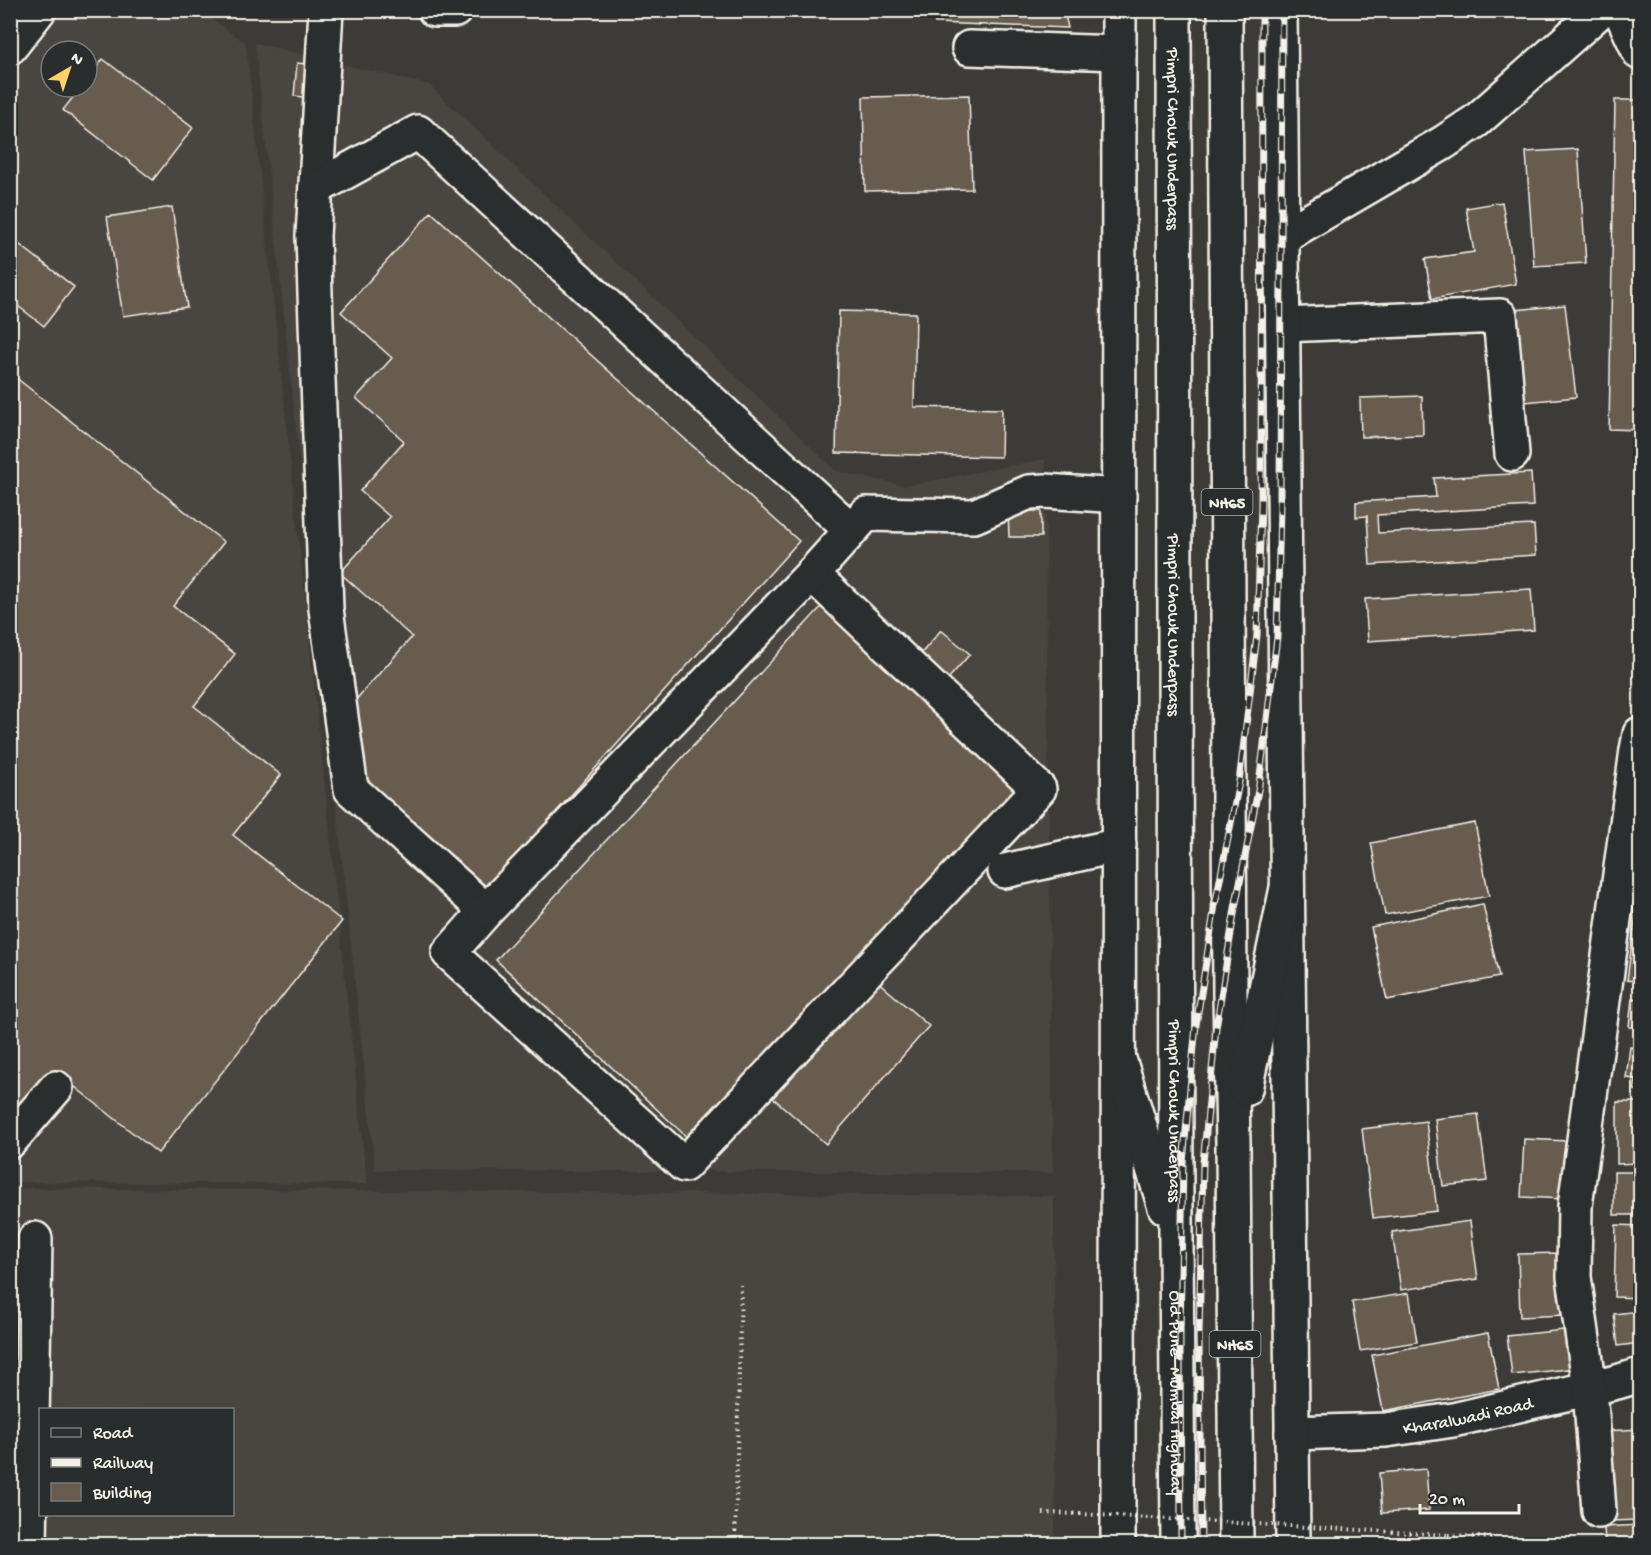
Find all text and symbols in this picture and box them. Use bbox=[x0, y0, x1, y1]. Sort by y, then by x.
north arrow bbox=[39, 39, 99, 99]
street label: Pimpri Chowk Underpass bbox=[1161, 47, 1182, 232]
text: N bbox=[66, 49, 87, 71]
road number: NH65 bbox=[1202, 489, 1252, 515]
street label: Pimpri Chowk Underpass bbox=[1162, 533, 1183, 718]
street label: Pimpri Chowk Underpass bbox=[1163, 1019, 1184, 1204]
street label: Old Pune–Mumbai Highway bbox=[1163, 1290, 1186, 1496]
road number: NH65 bbox=[1210, 1331, 1260, 1357]
street label: Kharalwadi Road bbox=[1402, 1394, 1536, 1440]
legend bbox=[39, 1408, 234, 1516]
text: Road bbox=[93, 1424, 134, 1445]
text: Railway bbox=[93, 1454, 153, 1475]
scale bar bbox=[1420, 1477, 1519, 1515]
text: Building bbox=[92, 1484, 152, 1505]
text: 20 m bbox=[1429, 1490, 1465, 1511]

